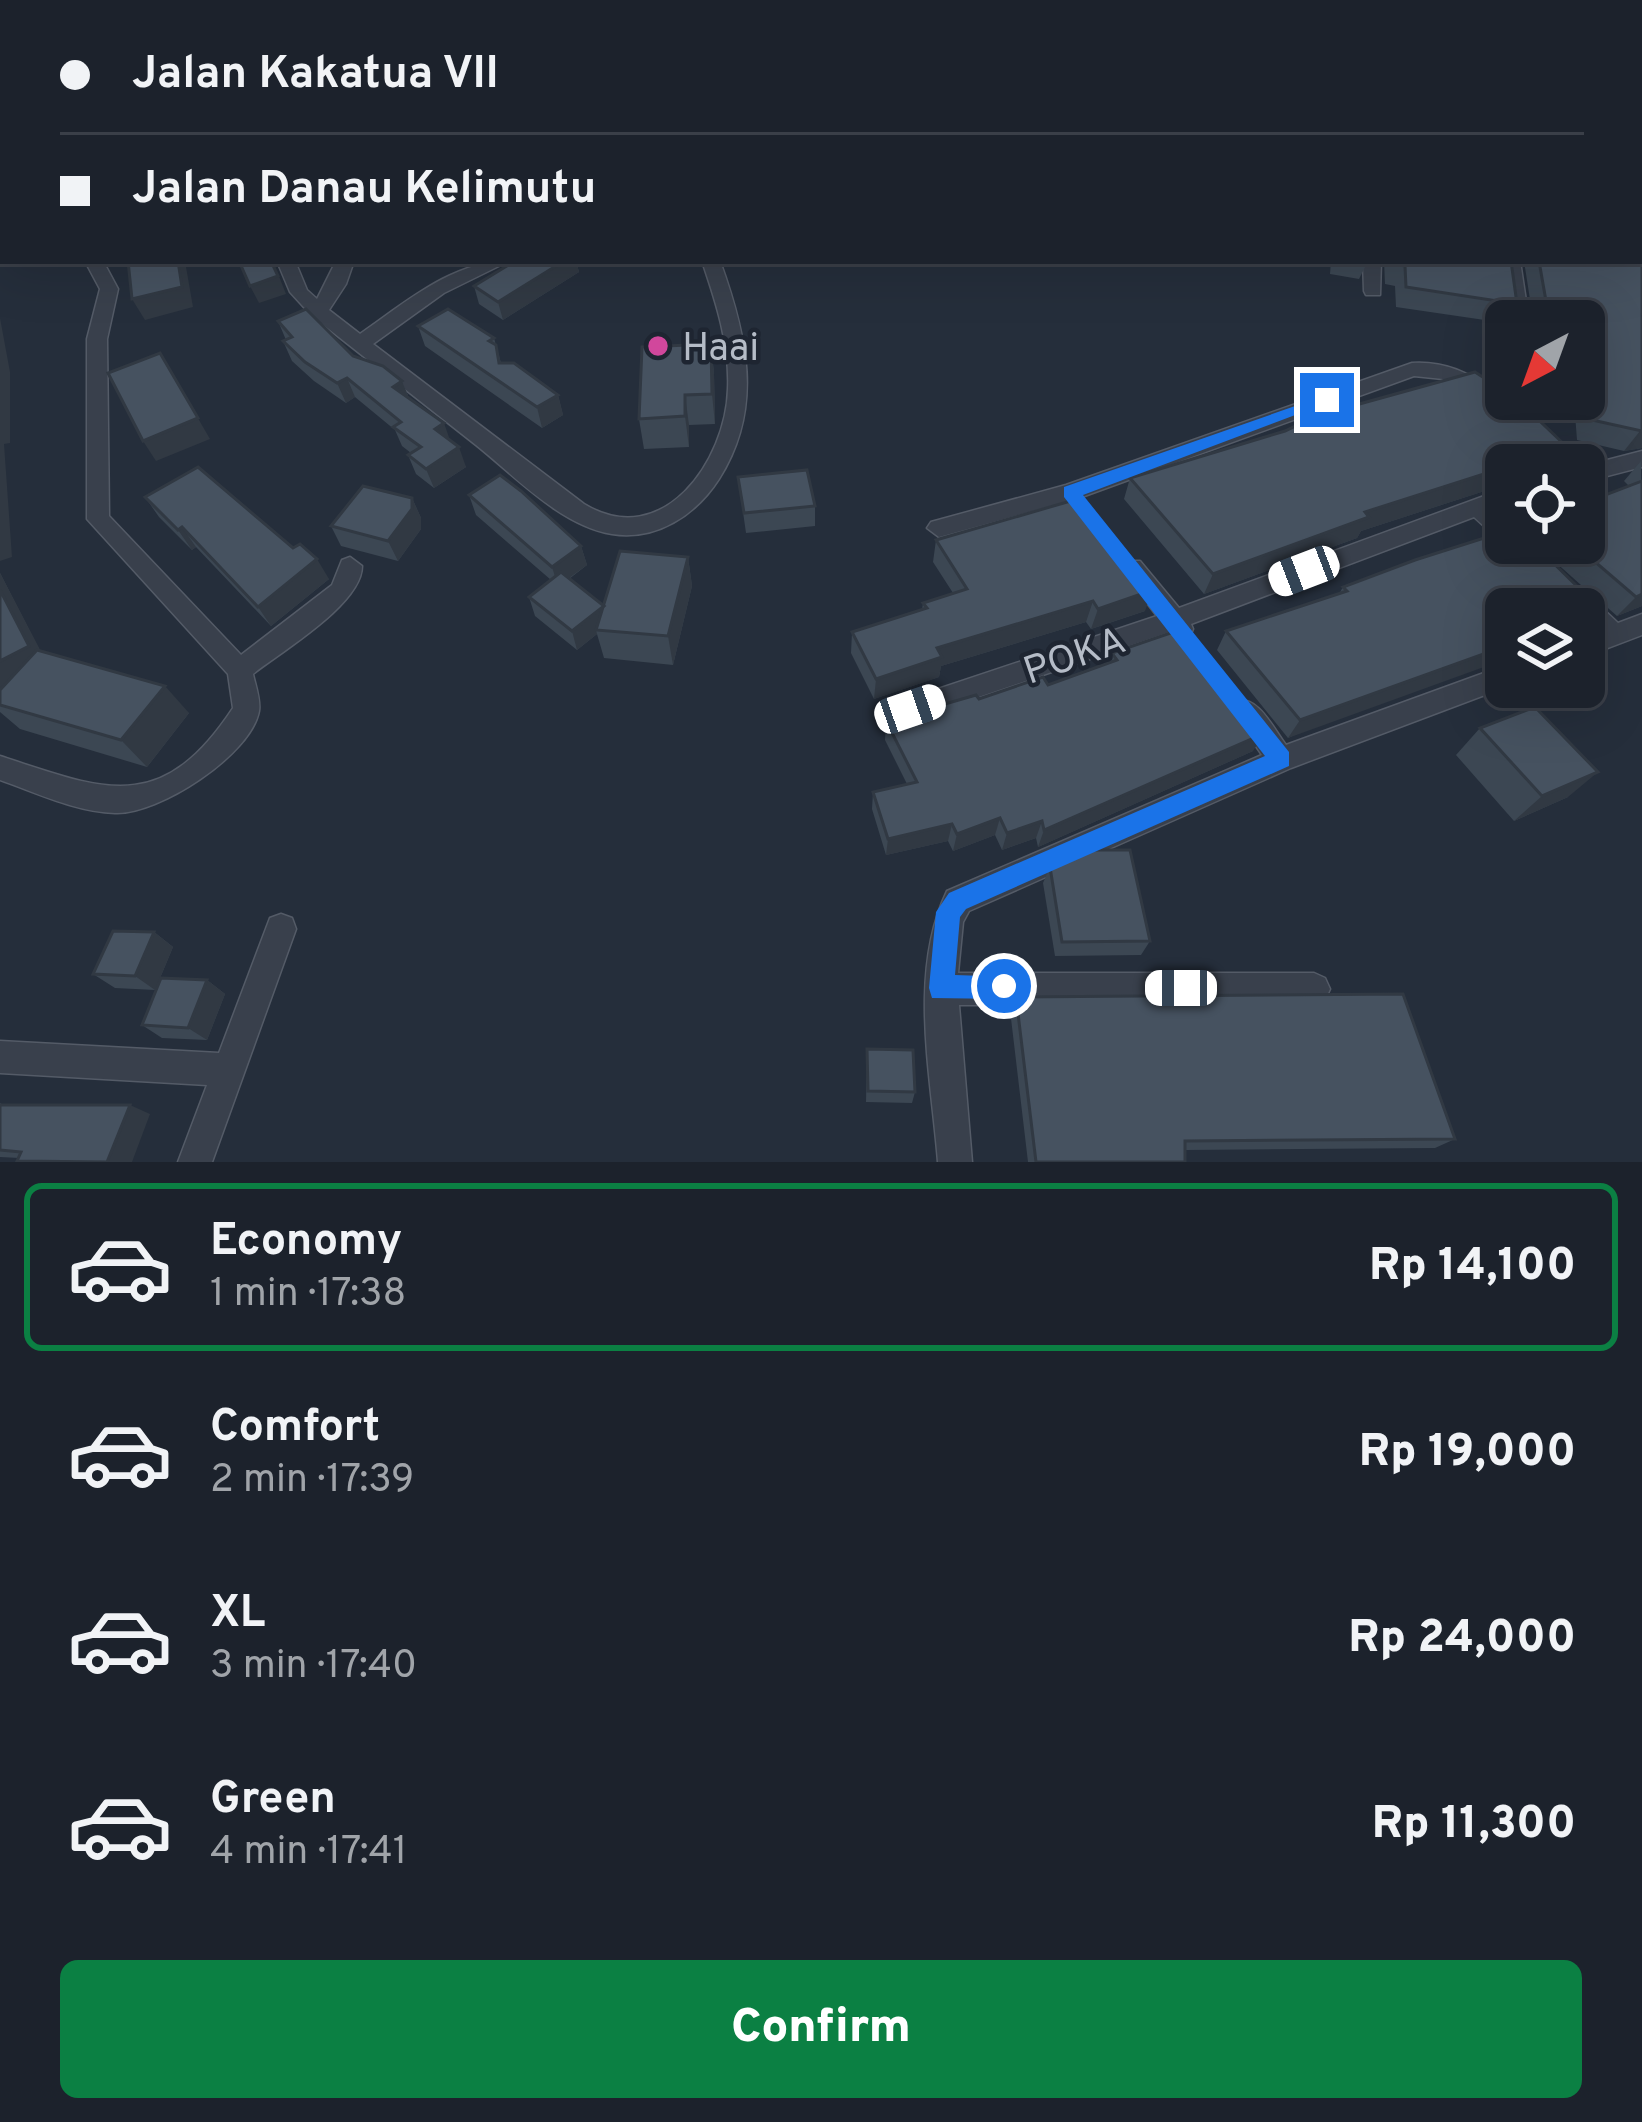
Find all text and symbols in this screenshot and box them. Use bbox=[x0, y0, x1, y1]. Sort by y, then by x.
text: Jalan Kakatua VII bbox=[132, 47, 499, 104]
text: Jalan Danau Kelimutu bbox=[132, 162, 596, 219]
north arrow bbox=[1485, 300, 1605, 420]
map controls bbox=[1485, 300, 1605, 708]
place label: Haai bbox=[682, 326, 759, 375]
marker: Haai bbox=[645, 333, 671, 359]
route end bbox=[1300, 373, 1354, 427]
button: locate bbox=[1485, 444, 1605, 564]
car bbox=[1264, 541, 1344, 601]
button: layers bbox=[1485, 588, 1605, 708]
street label: POKA bbox=[1018, 618, 1133, 698]
car bbox=[870, 680, 950, 738]
route start bbox=[977, 959, 1031, 1013]
car bbox=[1145, 970, 1217, 1006]
icon: car bbox=[66, 1213, 174, 1321]
text: Economy bbox=[210, 1214, 402, 1271]
text: Rp 14,100 bbox=[1369, 1239, 1576, 1296]
text: 1 min · 17:38 bbox=[210, 1271, 406, 1320]
icon: car bbox=[66, 1399, 174, 1507]
text: Comfort bbox=[210, 1400, 380, 1457]
text: Rp 19,000 bbox=[1359, 1425, 1576, 1482]
text: 2 min · 17:39 bbox=[210, 1457, 414, 1506]
icon: car bbox=[66, 1585, 174, 1693]
text: XL bbox=[210, 1586, 265, 1643]
text: Rp 24,000 bbox=[1348, 1611, 1576, 1668]
text: 3 min · 17:40 bbox=[210, 1643, 417, 1692]
icon: car bbox=[66, 1771, 174, 1879]
text: Green bbox=[210, 1772, 336, 1829]
text: Rp 11,300 bbox=[1372, 1797, 1576, 1854]
text: 4 min · 17:41 bbox=[210, 1829, 407, 1878]
button: Confirm bbox=[60, 1960, 1582, 2098]

